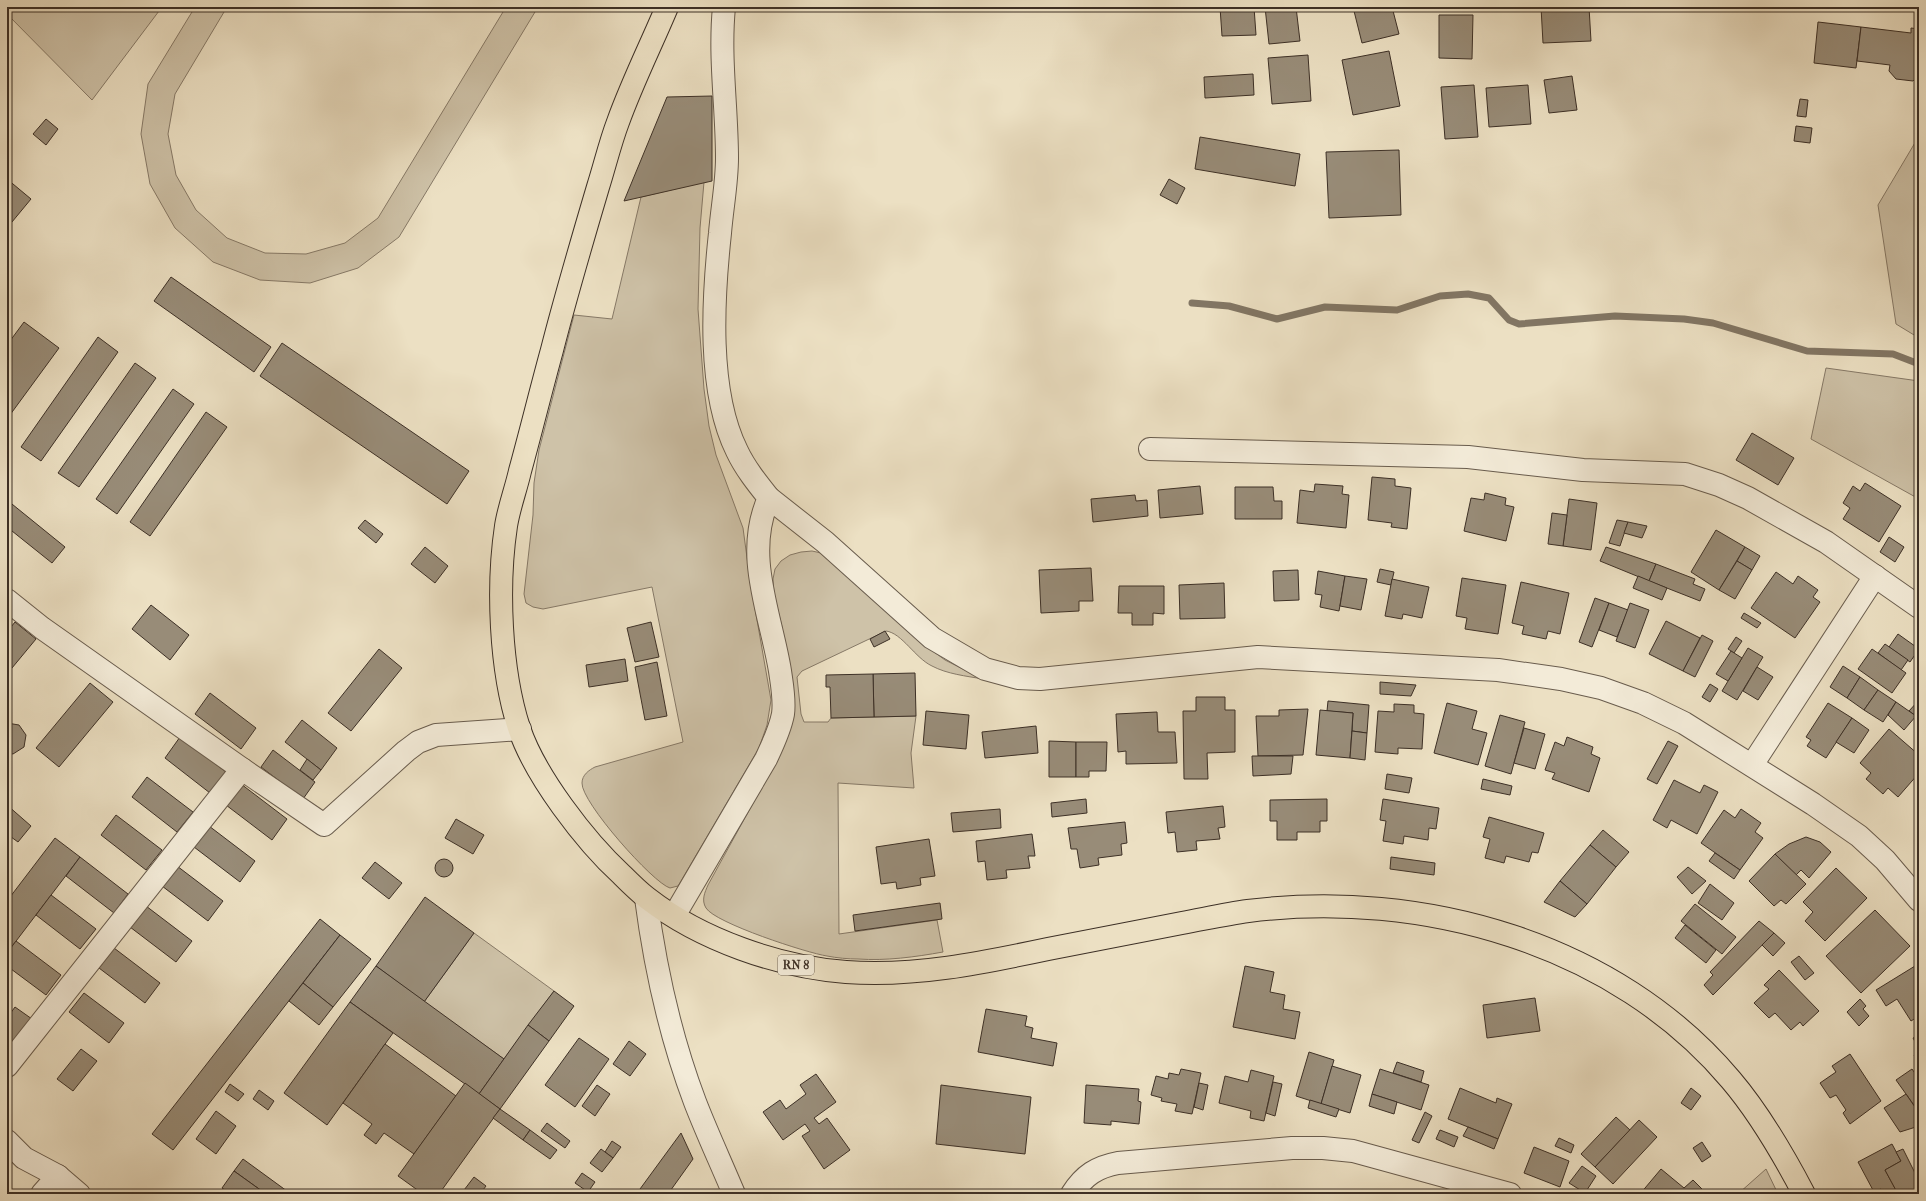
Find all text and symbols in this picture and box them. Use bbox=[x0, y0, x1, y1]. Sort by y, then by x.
road number: RN 8 bbox=[778, 955, 814, 975]

